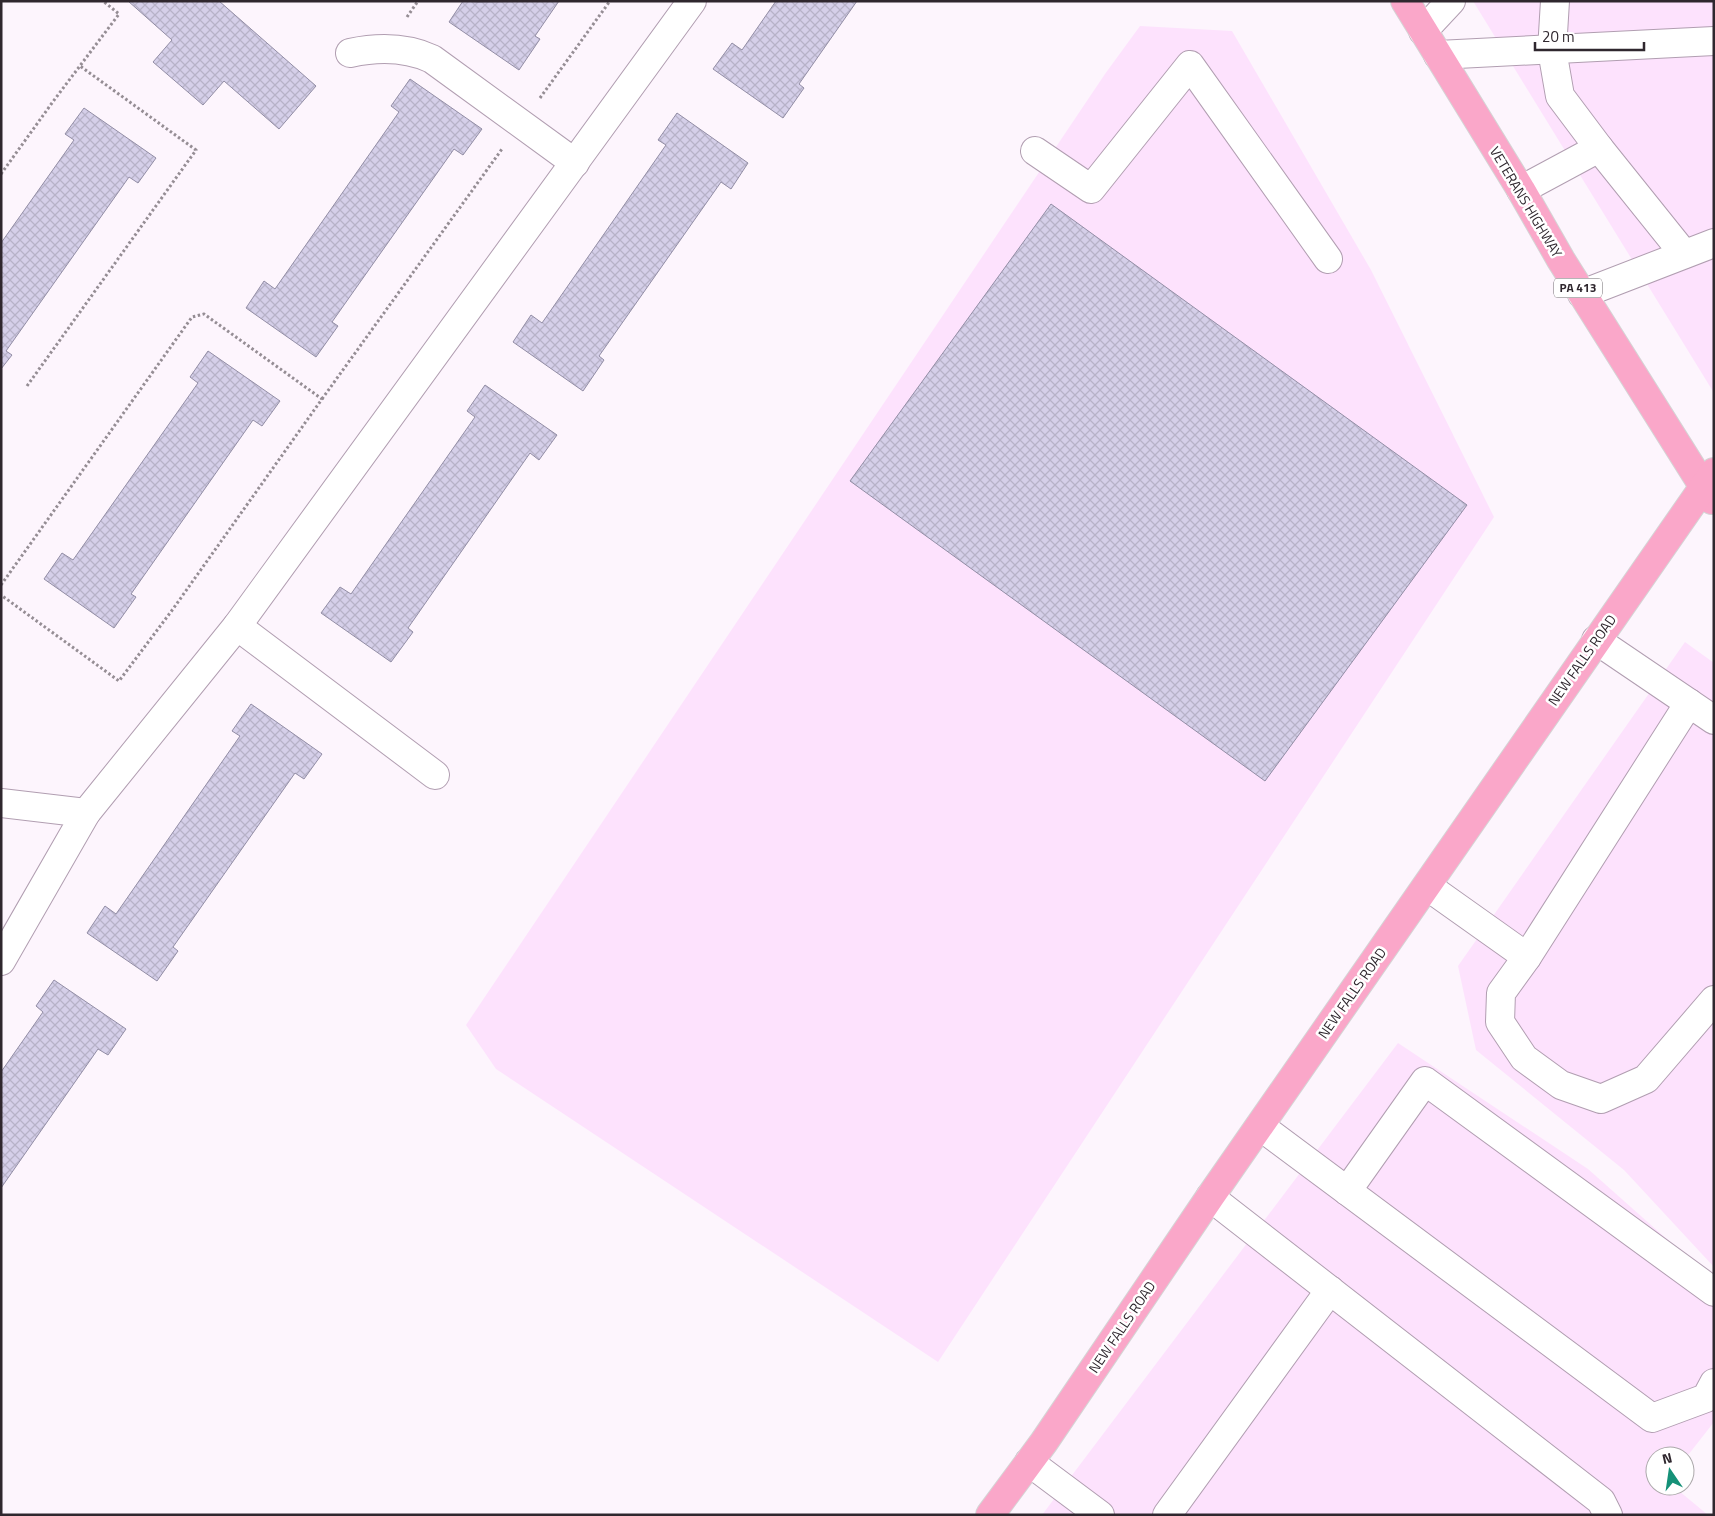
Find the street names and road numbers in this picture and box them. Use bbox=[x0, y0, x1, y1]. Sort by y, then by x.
street label: VETERANS HIGHWAY bbox=[1485, 142, 1568, 262]
road number: PA 413 bbox=[1554, 278, 1602, 298]
street label: NEW FALLS ROAD bbox=[1542, 610, 1621, 710]
street label: NEW FALLS ROAD bbox=[1312, 943, 1391, 1043]
street label: NEW FALLS ROAD bbox=[1083, 1276, 1160, 1377]

